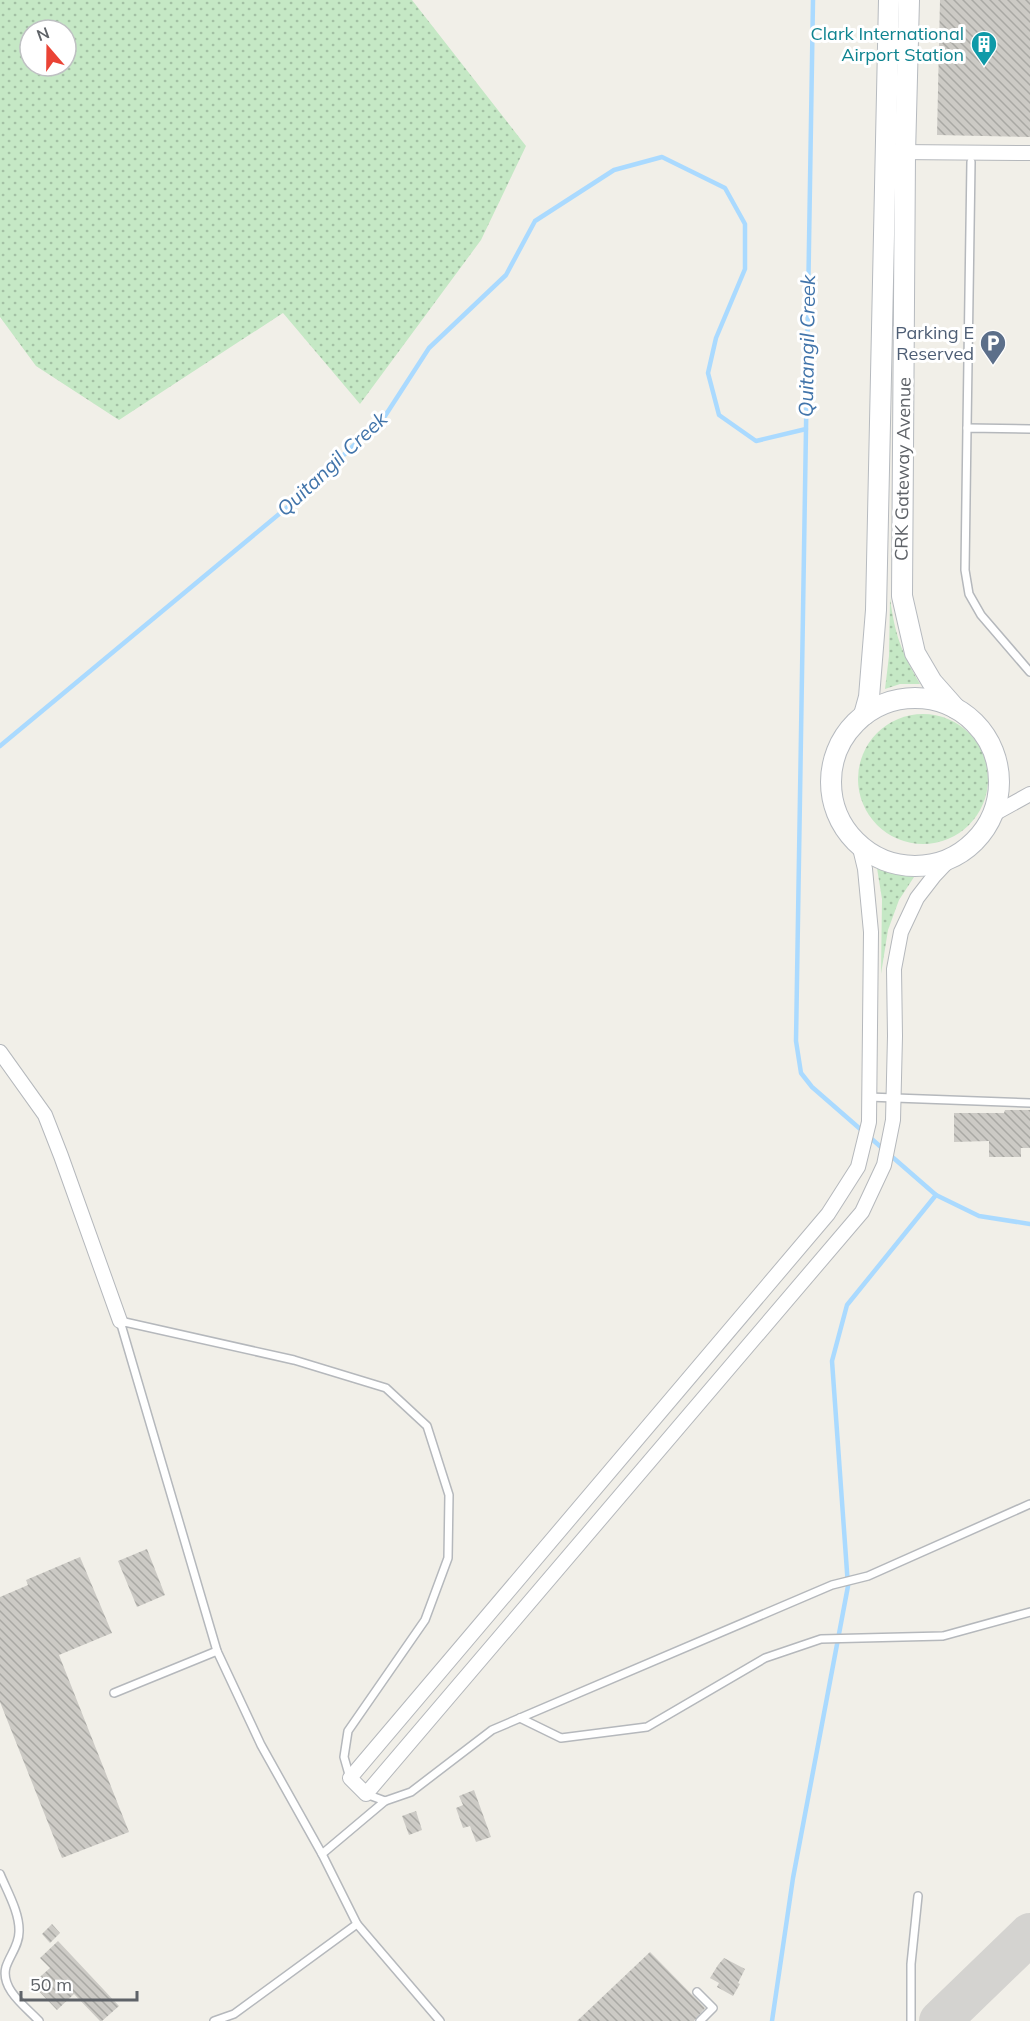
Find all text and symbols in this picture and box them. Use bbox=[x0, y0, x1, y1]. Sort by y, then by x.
north arrow bbox=[18, 18, 78, 78]
text: N bbox=[34, 22, 52, 45]
place label: Clark International Airport Station bbox=[811, 22, 964, 66]
building icon: Clark International Airport Station bbox=[969, 29, 999, 67]
water label: Quitangil Creek bbox=[793, 274, 820, 417]
place label: Parking E Reserved bbox=[895, 321, 974, 365]
parking icon: Parking E Reserved bbox=[978, 328, 1008, 366]
street label: CRK Gateway Avenue bbox=[889, 377, 916, 561]
water label: Quitangil Creek bbox=[271, 406, 393, 521]
scale bar bbox=[21, 1964, 136, 2002]
text: 50 m bbox=[30, 1973, 72, 1996]

